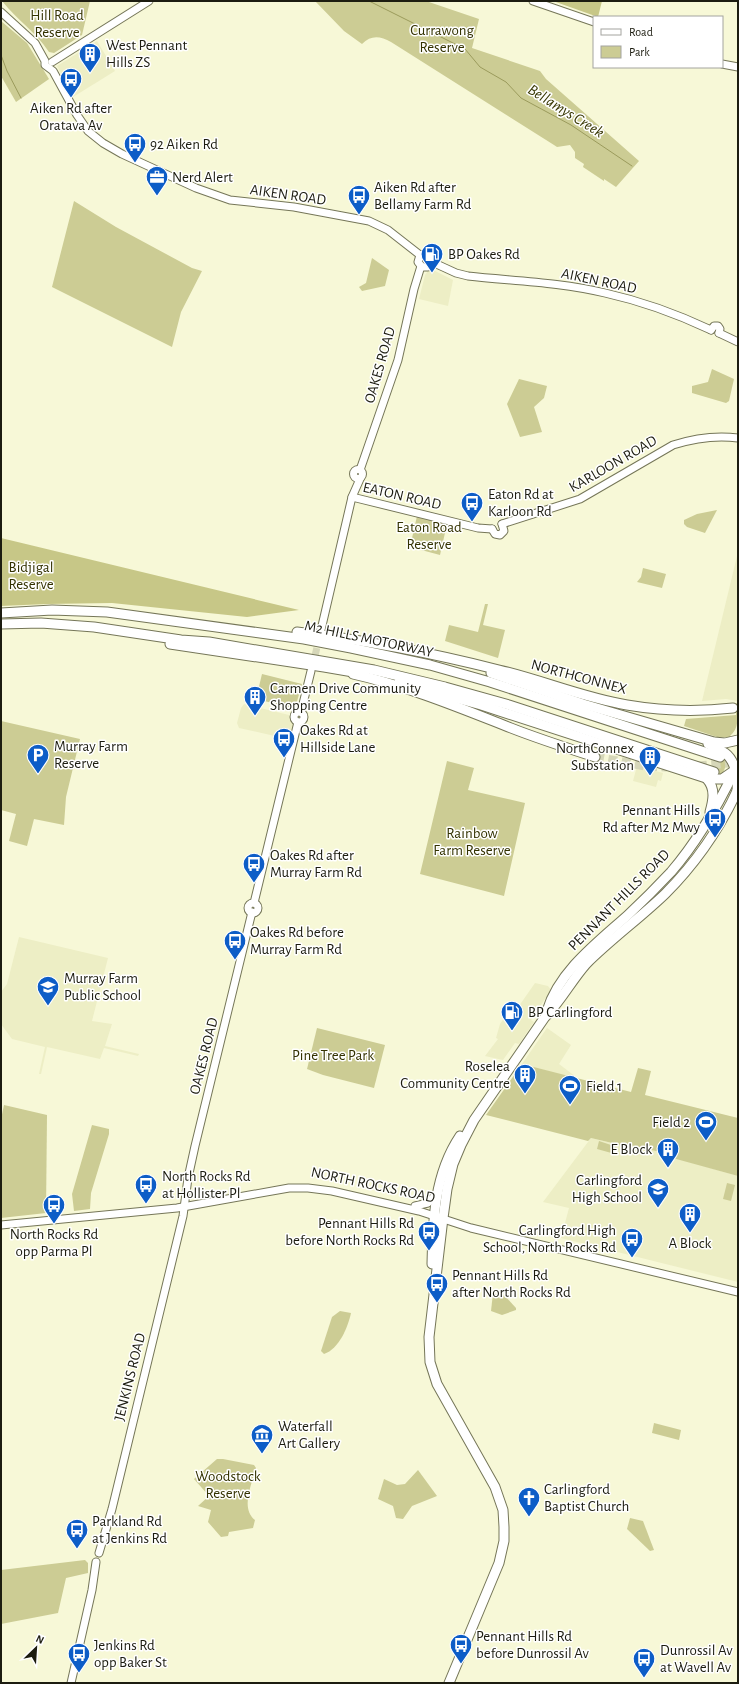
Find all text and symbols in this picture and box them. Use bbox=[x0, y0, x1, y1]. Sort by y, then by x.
park label: Hill Road Reserve bbox=[30, 8, 84, 40]
legend bbox=[593, 16, 723, 68]
park label: Currawong Reserve bbox=[410, 23, 474, 55]
text: Road bbox=[629, 26, 653, 38]
place label: West Pennant Hills ZS bbox=[106, 38, 187, 70]
building icon: West Pennant Hills ZS bbox=[77, 41, 103, 74]
text: Park bbox=[629, 46, 650, 58]
bus stop icon: Aiken Rd after Oratava Av bbox=[58, 66, 84, 99]
water label: Bellamys Creek bbox=[525, 81, 607, 141]
place label: Aiken Rd after Oratava Av bbox=[30, 101, 112, 133]
bus stop icon: 92 Aiken Rd bbox=[122, 131, 148, 164]
place label: 92 Aiken Rd bbox=[150, 137, 218, 152]
office icon: Nerd Alert bbox=[144, 164, 170, 197]
place label: Nerd Alert bbox=[172, 170, 233, 185]
place label: Aiken Rd after Bellamy Farm Rd bbox=[374, 180, 472, 212]
street label: AIKEN ROAD bbox=[249, 182, 327, 208]
bus stop icon: Aiken Rd after Bellamy Farm Rd bbox=[346, 183, 372, 216]
fuel station icon: BP Oakes Rd bbox=[419, 241, 445, 274]
place label: BP Oakes Rd bbox=[448, 247, 520, 262]
street label: AIKEN ROAD bbox=[560, 266, 638, 296]
street label: OAKES ROAD bbox=[362, 325, 398, 405]
street label: KARLOON ROAD bbox=[567, 433, 660, 495]
street label: EATON ROAD bbox=[361, 480, 443, 512]
place label: Eaton Rd at Karloon Rd bbox=[488, 487, 554, 519]
bus stop icon: Eaton Rd at Karloon Rd bbox=[459, 490, 485, 523]
park label: Eaton Road Reserve bbox=[396, 520, 462, 552]
park label: Bidjigal Reserve bbox=[8, 560, 54, 592]
street label: M2 HILLS MOTORWAY bbox=[303, 618, 435, 660]
street label: NORTHCONNEX bbox=[529, 657, 629, 697]
place label: Carmen Drive Community Shopping Centre bbox=[270, 681, 421, 713]
building icon: Carmen Drive Community Shopping Centre bbox=[242, 684, 268, 717]
place label: Oakes Rd at Hillside Lane bbox=[300, 723, 375, 755]
bus stop icon: Oakes Rd at Hillside Lane bbox=[271, 726, 297, 759]
place label: Murray Farm Reserve bbox=[54, 739, 128, 771]
place label: NorthConnex Substation bbox=[556, 741, 634, 773]
parking icon: Murray Farm Reserve bbox=[25, 742, 51, 775]
building icon: NorthConnex Substation bbox=[637, 744, 663, 777]
place label: Pennant Hills Rd after M2 Mwy bbox=[603, 803, 701, 835]
bus stop icon: Pennant Hills Rd after M2 Mwy bbox=[702, 806, 728, 839]
park label: Rainbow Farm Reserve bbox=[433, 826, 511, 858]
street label: PENNANT HILLS ROAD bbox=[566, 846, 673, 953]
place label: Oakes Rd after Murray Farm Rd bbox=[270, 848, 362, 880]
bus stop icon: Oakes Rd after Murray Farm Rd bbox=[241, 851, 267, 884]
place label: Oakes Rd before Murray Farm Rd bbox=[250, 925, 344, 957]
bus stop icon: Oakes Rd before Murray Farm Rd bbox=[222, 928, 248, 961]
place label: Murray Farm Public School bbox=[64, 971, 141, 1003]
school or university icon: Murray Farm Public School bbox=[35, 974, 61, 1007]
fuel station icon: BP Carlingford bbox=[499, 999, 525, 1032]
place label: BP Carlingford bbox=[528, 1005, 612, 1020]
street label: OAKES ROAD bbox=[187, 1016, 221, 1096]
park label: Pine Tree Park bbox=[292, 1048, 374, 1063]
place label: Roselea Community Centre bbox=[400, 1059, 510, 1091]
building icon: Roselea Community Centre bbox=[512, 1062, 538, 1095]
sports icon: Field 1 bbox=[557, 1073, 583, 1106]
place label: Field 1 bbox=[586, 1079, 622, 1094]
sports icon: Field 2 bbox=[693, 1109, 719, 1142]
place label: Field 2 bbox=[652, 1115, 690, 1130]
building icon: E Block bbox=[655, 1136, 681, 1169]
place label: E Block bbox=[611, 1142, 652, 1157]
street label: NORTH ROCKS ROAD bbox=[310, 1165, 437, 1206]
place label: North Rocks Rd at Hollister Pl bbox=[162, 1169, 251, 1201]
bus stop icon: North Rocks Rd at Hollister Pl bbox=[133, 1172, 159, 1205]
place label: Carlingford High School bbox=[572, 1173, 642, 1205]
school or university icon: Carlingford High School bbox=[645, 1176, 671, 1209]
bus stop icon: North Rocks Rd opp Parma Pl bbox=[41, 1192, 67, 1225]
building icon: A Block bbox=[677, 1201, 703, 1234]
place label: Pennant Hills Rd before North Rocks Rd bbox=[285, 1216, 414, 1248]
bus stop icon: Pennant Hills Rd before North Rocks Rd bbox=[416, 1219, 442, 1252]
place label: Carlingford High School, North Rocks Rd bbox=[483, 1223, 616, 1255]
bus stop icon: Carlingford High School, North Rocks Rd bbox=[619, 1226, 645, 1259]
place label: North Rocks Rd opp Parma Pl bbox=[10, 1227, 98, 1259]
place label: A Block bbox=[669, 1236, 712, 1251]
place label: Pennant Hills Rd after North Rocks Rd bbox=[452, 1268, 571, 1300]
bus stop icon: Pennant Hills Rd after North Rocks Rd bbox=[424, 1271, 450, 1304]
street label: JENKINS ROAD bbox=[112, 1331, 148, 1422]
place label: Waterfall Art Gallery bbox=[278, 1419, 341, 1451]
museum icon: Waterfall Art Gallery bbox=[249, 1422, 275, 1455]
park label: Woodstock Reserve bbox=[195, 1469, 261, 1501]
place label: Carlingford Baptist Church bbox=[544, 1482, 629, 1514]
church icon: Carlingford Baptist Church bbox=[516, 1485, 542, 1518]
place label: Parkland Rd at Jenkins Rd bbox=[92, 1514, 167, 1546]
bus stop icon: Parkland Rd at Jenkins Rd bbox=[64, 1517, 90, 1550]
north arrow bbox=[16, 1628, 56, 1668]
place label: Pennant Hills Rd before Dunrossil Av bbox=[476, 1629, 590, 1661]
bus stop icon: Pennant Hills Rd before Dunrossil Av bbox=[448, 1632, 474, 1665]
text: N bbox=[34, 1633, 46, 1646]
place label: Jenkins Rd opp Baker St bbox=[94, 1638, 167, 1670]
bus stop icon: Jenkins Rd opp Baker St bbox=[66, 1641, 92, 1674]
place label: Dunrossil Av at Wavell Av bbox=[660, 1643, 733, 1675]
bus stop icon: Dunrossil Av at Wavell Av bbox=[631, 1646, 657, 1679]

